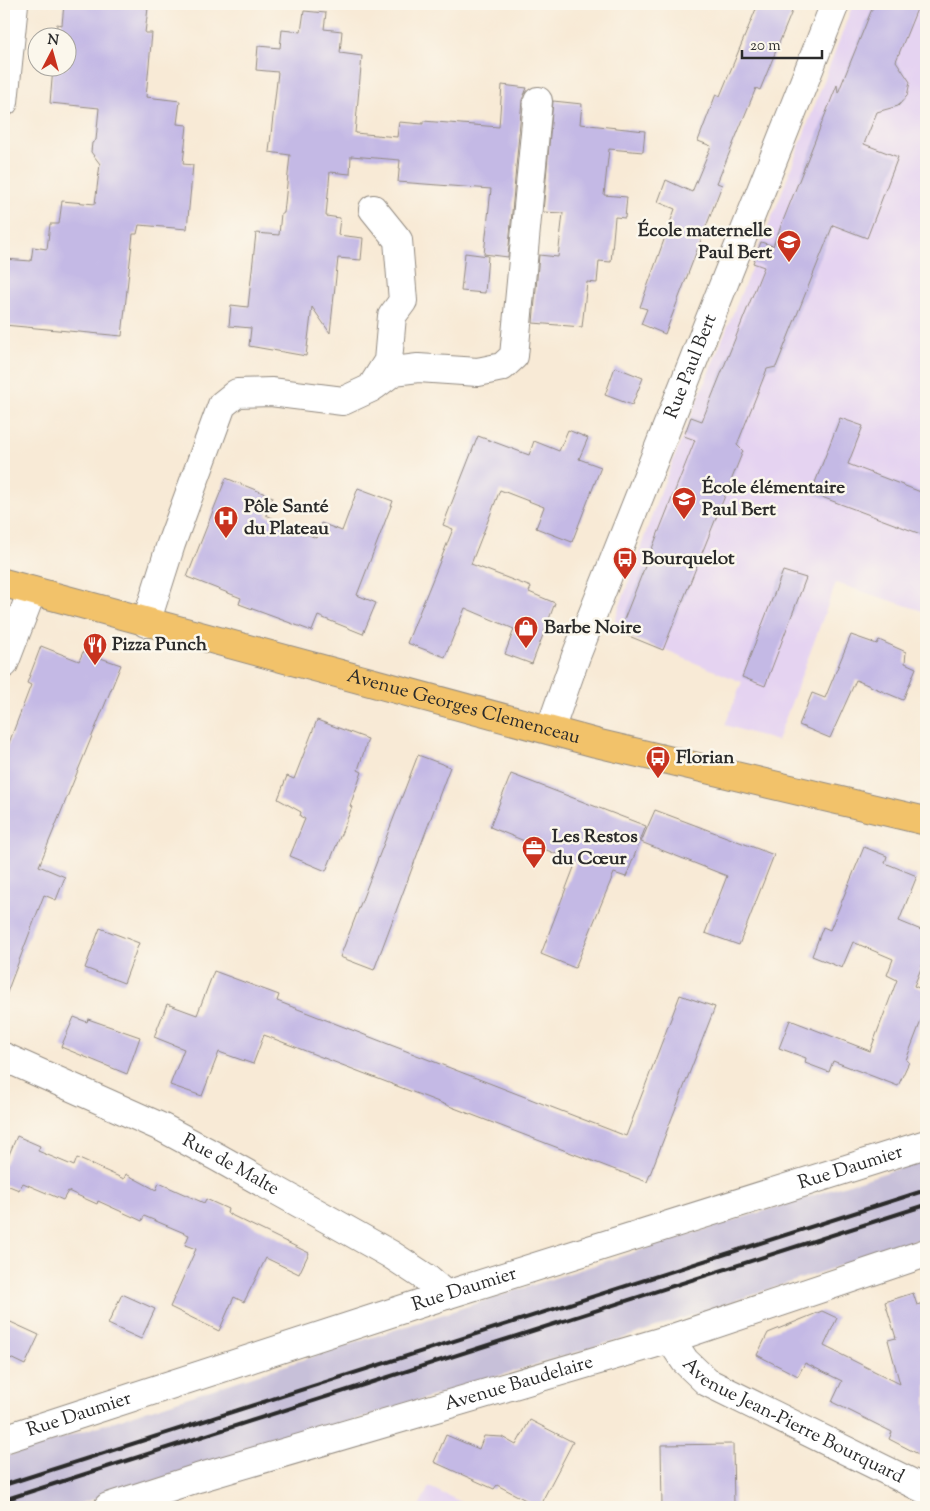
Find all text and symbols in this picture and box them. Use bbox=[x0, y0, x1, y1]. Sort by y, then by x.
north arrow bbox=[28, 28, 78, 78]
scale bar bbox=[742, 28, 822, 60]
text: N bbox=[47, 31, 60, 52]
text: 20 m bbox=[750, 36, 781, 57]
place label: École maternelle Paul Bert bbox=[638, 218, 772, 267]
school or university icon: École maternelle Paul Bert bbox=[776, 229, 802, 263]
street label: Rue Paul Bert bbox=[658, 310, 724, 423]
place label: École élémentaire Paul Bert bbox=[702, 475, 845, 524]
school or university icon: École élémentaire Paul Bert bbox=[671, 486, 697, 520]
place label: Pôle Santé du Plateau bbox=[244, 494, 329, 543]
hospital icon: Pôle Santé du Plateau bbox=[213, 505, 239, 539]
bus stop icon: Bourquelot bbox=[612, 546, 638, 580]
place label: Bourquelot bbox=[642, 546, 735, 573]
shop icon: Barbe Noire bbox=[513, 615, 539, 649]
place label: Barbe Noire bbox=[544, 615, 641, 642]
restaurant icon: Pizza Punch bbox=[82, 632, 108, 666]
place label: Pizza Punch bbox=[112, 632, 208, 659]
street label: Avenue Georges Clemenceau bbox=[344, 663, 583, 752]
bus stop icon: Florian bbox=[645, 745, 671, 779]
place label: Florian bbox=[676, 745, 735, 772]
place label: Les Restos du Cœur bbox=[552, 824, 638, 873]
office icon: Les Restos du Cœur bbox=[521, 835, 547, 869]
street label: Rue de Malte bbox=[177, 1127, 284, 1203]
street label: Rue Daumier bbox=[795, 1139, 906, 1197]
street label: Rue Daumier bbox=[408, 1260, 520, 1319]
street label: Avenue Baudelaire bbox=[441, 1349, 596, 1418]
street label: Avenue Jean-Pierre Bourquard bbox=[676, 1351, 909, 1491]
street label: Rue Daumier bbox=[23, 1385, 135, 1444]

